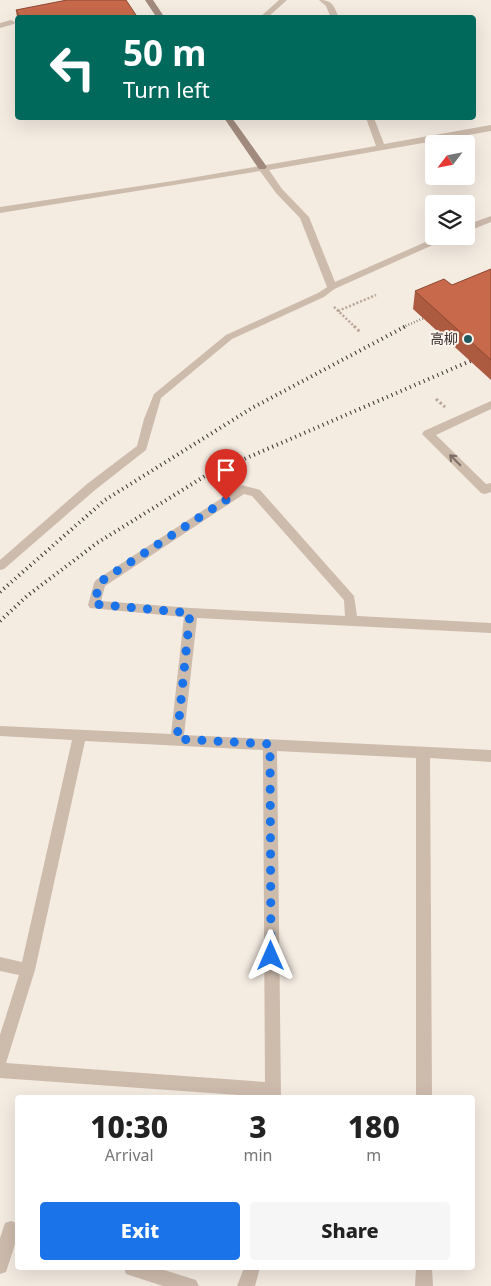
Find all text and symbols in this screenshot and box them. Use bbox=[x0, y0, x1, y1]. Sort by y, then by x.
text: 50 m bbox=[123, 29, 206, 76]
icon: left bbox=[40, 35, 105, 100]
text: Turn left bbox=[123, 74, 210, 104]
north arrow bbox=[425, 135, 475, 185]
map controls bbox=[425, 135, 475, 245]
button: layers bbox=[425, 195, 475, 245]
place label: 高柳 bbox=[430, 329, 458, 348]
marker: 高柳 bbox=[462, 333, 474, 345]
pin bbox=[205, 449, 247, 500]
one-way arrow bbox=[449, 454, 461, 467]
icon: arrive bbox=[212, 456, 240, 484]
position arrow bbox=[244, 929, 296, 981]
text: 10:30 bbox=[90, 1106, 168, 1147]
text: 3 bbox=[249, 1106, 267, 1147]
text: 180 bbox=[348, 1106, 400, 1147]
text: Arrival bbox=[105, 1144, 154, 1166]
text: min bbox=[243, 1144, 272, 1166]
text: m bbox=[366, 1144, 381, 1166]
button: Exit bbox=[40, 1202, 240, 1260]
button: Share bbox=[250, 1202, 450, 1260]

